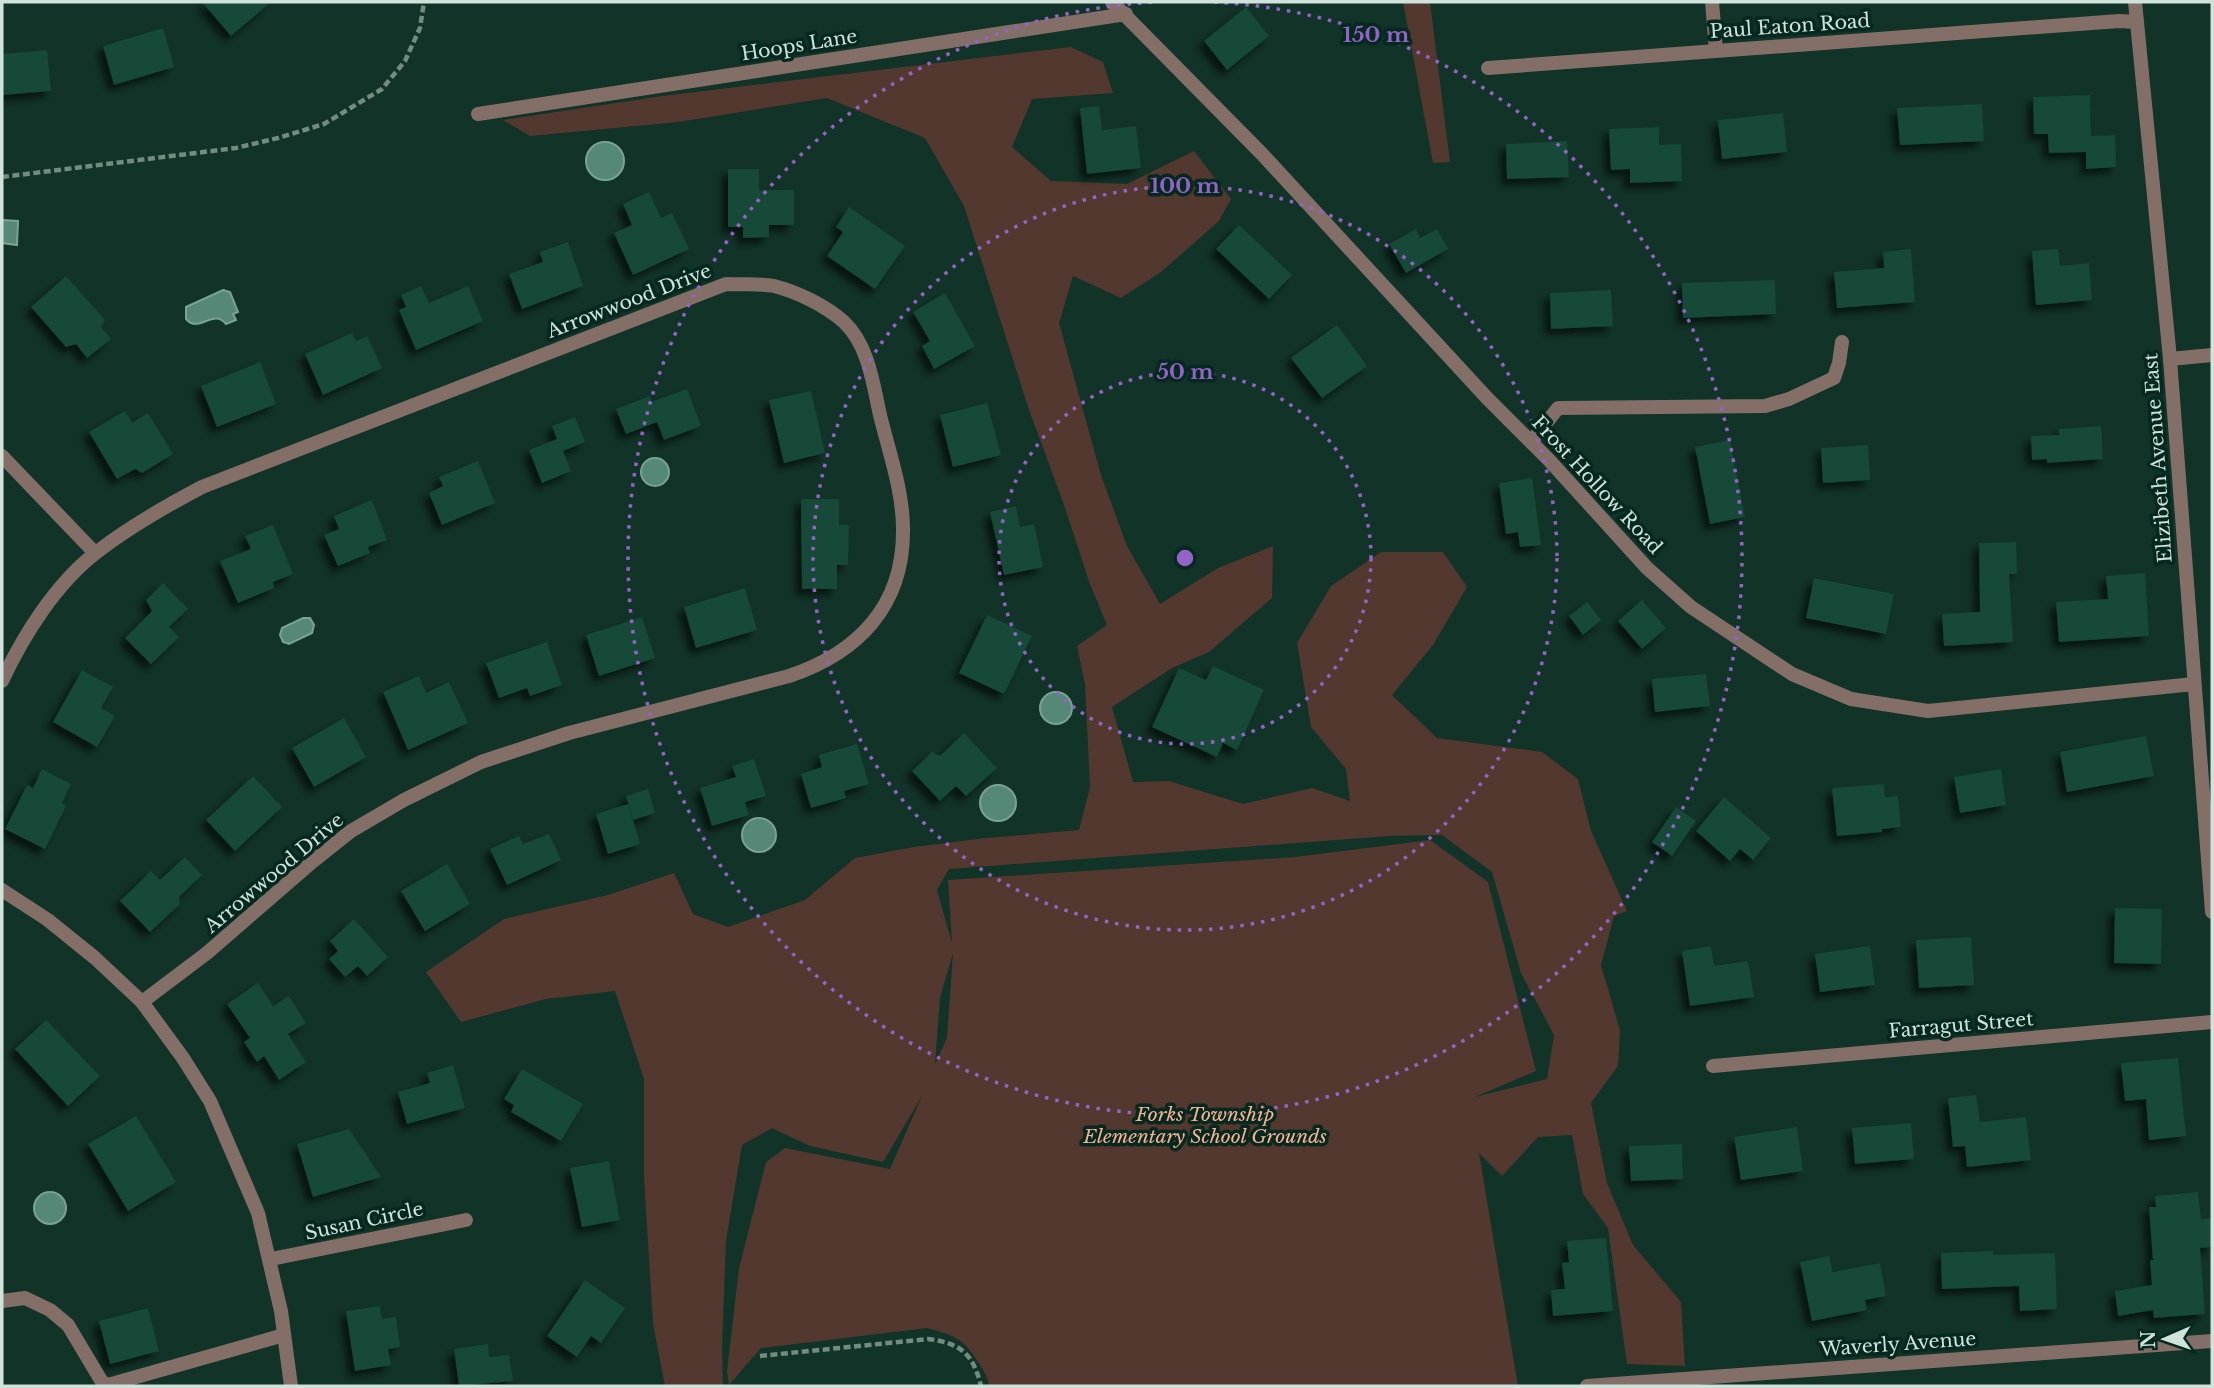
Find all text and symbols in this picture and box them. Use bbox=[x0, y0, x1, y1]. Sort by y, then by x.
street label: Paul Eaton Road bbox=[1709, 9, 1871, 43]
text: 150 m bbox=[1343, 22, 1409, 48]
street label: Hoops Lane bbox=[739, 24, 859, 66]
text: 100 m bbox=[1150, 173, 1220, 199]
street label: Arrowwood Drive bbox=[543, 259, 714, 343]
street label: Elizibeth Avenue East bbox=[2139, 352, 2177, 563]
text: 50 m bbox=[1156, 359, 1214, 385]
street label: Frost Hollow Road bbox=[1527, 411, 1667, 559]
centre of rings bbox=[1173, 546, 1197, 570]
street label: Arrowwood Drive bbox=[199, 808, 348, 938]
street label: Farragut Street bbox=[1888, 1007, 2035, 1043]
park label: Forks Township Elementary School Grounds bbox=[1082, 1103, 1327, 1148]
street label: Susan Circle bbox=[303, 1197, 425, 1245]
north arrow bbox=[2130, 1304, 2200, 1374]
street label: Waverly Avenue bbox=[1818, 1327, 1977, 1361]
text: N bbox=[2137, 1330, 2160, 1349]

